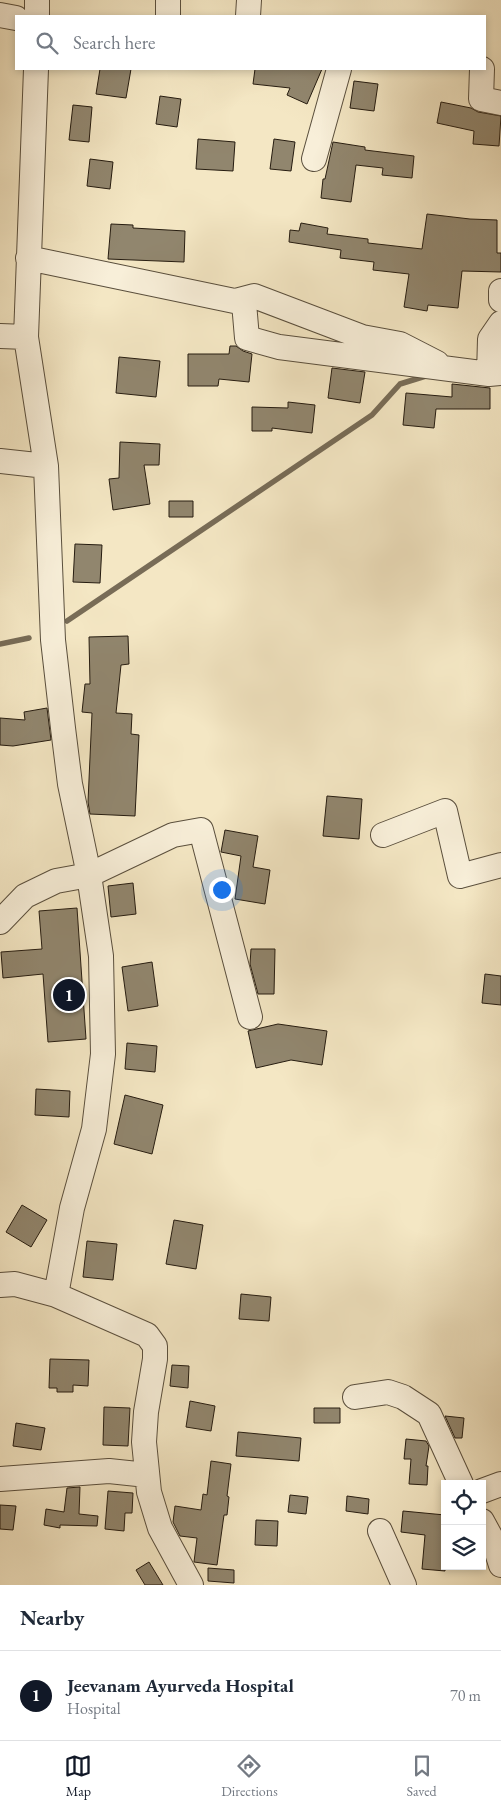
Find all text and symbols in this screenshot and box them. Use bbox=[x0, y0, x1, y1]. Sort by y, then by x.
search box bbox=[15, 15, 486, 70]
icon: search bbox=[33, 29, 61, 57]
text: Search here bbox=[73, 30, 155, 55]
your location bbox=[209, 877, 235, 903]
pin: 1 bbox=[53, 976, 85, 1014]
map controls bbox=[441, 1480, 486, 1570]
button: locate bbox=[441, 1480, 486, 1525]
button: layers bbox=[441, 1525, 486, 1570]
text: Nearby bbox=[20, 1604, 84, 1631]
text: Jeevanam Ayurveda Hospital bbox=[67, 1673, 294, 1698]
text: 1 bbox=[32, 1685, 40, 1706]
text: 70 m bbox=[450, 1685, 481, 1706]
text: Hospital bbox=[67, 1698, 121, 1719]
tab: Map bbox=[64, 1752, 92, 1800]
tab: Directions bbox=[221, 1752, 278, 1800]
tab: Saved bbox=[407, 1752, 437, 1800]

